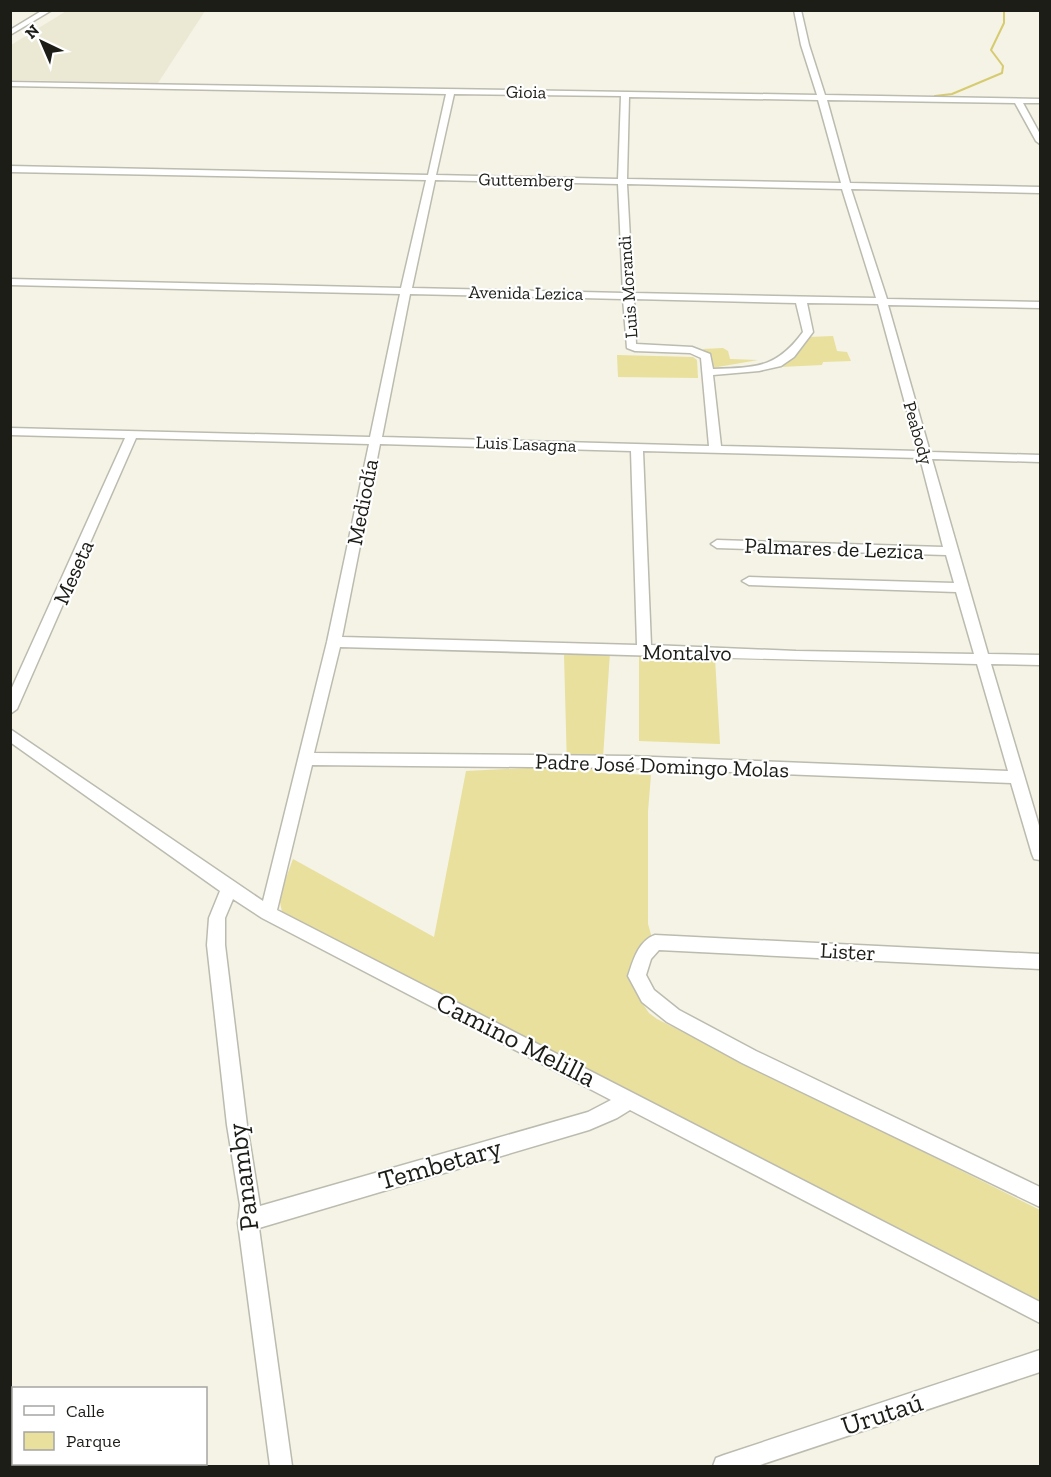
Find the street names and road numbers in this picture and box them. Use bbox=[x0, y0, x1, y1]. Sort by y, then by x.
street label: Gioia bbox=[506, 81, 547, 103]
street label: Guttemberg bbox=[478, 168, 574, 192]
street label: Luis Morandi bbox=[613, 235, 643, 339]
street label: Avenida Lezica bbox=[468, 281, 584, 305]
street label: Peabody bbox=[898, 399, 938, 468]
street label: Luis Lasagna bbox=[475, 431, 577, 457]
street label: Mediodía bbox=[341, 456, 384, 548]
street label: Palmares de Lezica bbox=[744, 532, 925, 565]
street label: Meseta bbox=[47, 535, 100, 609]
street label: Montalvo bbox=[642, 638, 732, 667]
street label: Padre José Domingo Molas bbox=[534, 748, 790, 783]
street label: Lister bbox=[820, 937, 876, 966]
street label: Camino Melilla bbox=[431, 986, 601, 1094]
street label: Panamby bbox=[221, 1121, 265, 1233]
street label: Tembetary bbox=[375, 1131, 505, 1197]
street label: Urutaú bbox=[837, 1386, 927, 1442]

